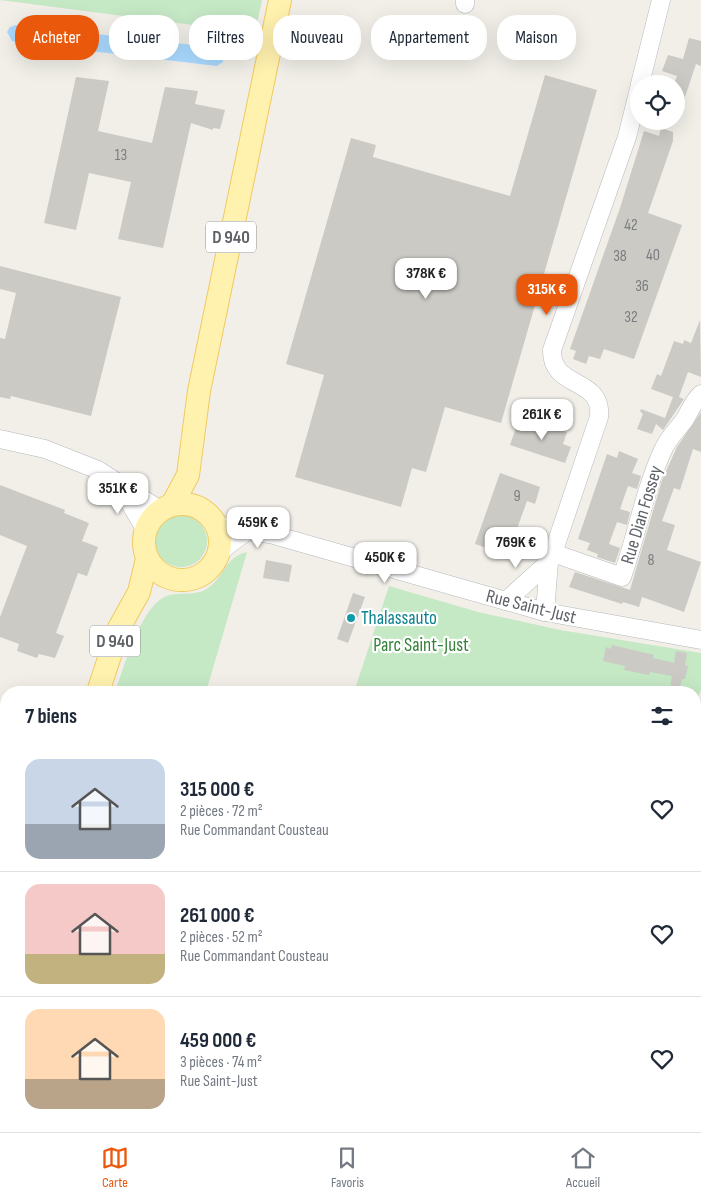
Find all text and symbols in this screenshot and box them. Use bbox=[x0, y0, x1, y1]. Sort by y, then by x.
chip: Acheter bbox=[15, 15, 99, 60]
chip: Louer bbox=[109, 15, 179, 60]
chip: Filtres bbox=[189, 15, 263, 60]
chip: Nouveau bbox=[273, 15, 361, 60]
chip: Appartement bbox=[371, 15, 487, 60]
chip: Maison bbox=[497, 15, 576, 60]
map controls bbox=[630, 75, 685, 130]
button: locate bbox=[630, 75, 685, 130]
house number: 13 bbox=[115, 146, 127, 165]
house number: 42 bbox=[624, 216, 638, 235]
road number: D 940 bbox=[206, 222, 256, 252]
house number: 40 bbox=[646, 246, 660, 265]
house number: 38 bbox=[613, 247, 627, 266]
pin: 378K € bbox=[385, 258, 467, 300]
text: 378K € bbox=[406, 264, 446, 283]
pin: 315K € bbox=[506, 274, 588, 316]
house number: 36 bbox=[635, 277, 649, 296]
text: 315K € bbox=[527, 280, 567, 299]
house number: 32 bbox=[624, 308, 638, 327]
pin: 261K € bbox=[501, 398, 583, 441]
text: 261K € bbox=[522, 405, 562, 424]
street label: Rue Dian Fossey bbox=[616, 462, 668, 567]
pin: 351K € bbox=[77, 472, 159, 515]
text: 351K € bbox=[98, 479, 138, 498]
house number: 9 bbox=[513, 487, 521, 506]
pin: 459K € bbox=[217, 506, 299, 549]
text: 459K € bbox=[238, 513, 278, 532]
pin: 769K € bbox=[475, 526, 557, 569]
text: 769K € bbox=[496, 533, 536, 552]
pin: 450K € bbox=[344, 542, 426, 584]
text: 450K € bbox=[365, 548, 405, 567]
house number: 8 bbox=[647, 551, 655, 570]
street label: Rue Saint-Just bbox=[484, 585, 579, 629]
place label: Thalassauto bbox=[361, 607, 437, 630]
marker: Thalassauto bbox=[345, 612, 357, 624]
road number: D 940 bbox=[90, 626, 140, 656]
park label: Parc Saint-Just bbox=[373, 634, 469, 657]
icon: filters bbox=[648, 702, 676, 730]
text: 7 biens bbox=[25, 704, 77, 729]
text: 315 000 € bbox=[180, 777, 254, 802]
icon: home bbox=[65, 779, 125, 839]
icon: heart bbox=[648, 795, 676, 823]
text: 2 pièces · 72 m² bbox=[180, 802, 263, 821]
text: Rue Commandant Cousteau bbox=[180, 821, 329, 840]
text: 261 000 € bbox=[180, 903, 255, 928]
icon: home bbox=[65, 904, 125, 964]
icon: heart bbox=[648, 920, 676, 948]
text: 2 pièces · 52 m² bbox=[180, 928, 263, 947]
text: Rue Commandant Cousteau bbox=[180, 947, 329, 966]
text: 459 000 € bbox=[180, 1028, 256, 1053]
icon: home bbox=[65, 1029, 125, 1089]
icon: heart bbox=[648, 1045, 676, 1073]
text: 3 pièces · 74 m² bbox=[180, 1053, 262, 1072]
text: Rue Saint-Just bbox=[180, 1072, 258, 1091]
tab: Carte bbox=[101, 1144, 129, 1191]
tab: Favoris bbox=[331, 1144, 364, 1191]
tab: Accueil bbox=[566, 1144, 600, 1191]

